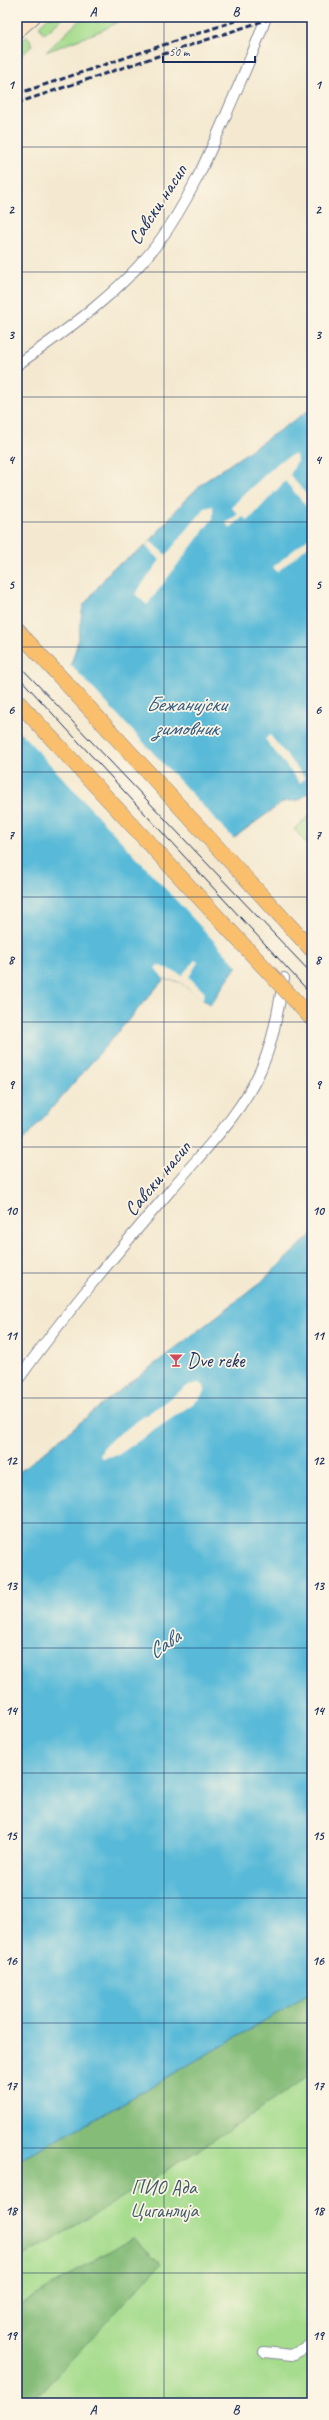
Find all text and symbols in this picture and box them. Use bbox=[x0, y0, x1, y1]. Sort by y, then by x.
text: A bbox=[90, 4, 98, 20]
text: B bbox=[233, 4, 241, 20]
scale bar bbox=[163, 38, 255, 64]
text: 50 m bbox=[169, 44, 191, 60]
text: 1 bbox=[8, 77, 16, 93]
text: 1 bbox=[315, 77, 323, 93]
street label: Савски насип bbox=[122, 158, 193, 249]
text: 2 bbox=[8, 202, 15, 218]
text: 2 bbox=[315, 202, 322, 218]
text: 3 bbox=[8, 327, 15, 343]
text: 3 bbox=[315, 327, 322, 343]
text: 4 bbox=[8, 452, 16, 468]
text: 4 bbox=[315, 452, 323, 468]
text: 5 bbox=[8, 577, 15, 593]
text: 5 bbox=[315, 577, 322, 593]
water label: Бежанијски зимовник bbox=[146, 691, 229, 742]
text: 6 bbox=[8, 702, 15, 718]
text: 6 bbox=[315, 702, 322, 718]
text: 7 bbox=[8, 827, 15, 843]
text: 7 bbox=[315, 827, 322, 843]
text: 8 bbox=[8, 952, 16, 968]
text: 8 bbox=[315, 952, 323, 968]
text: 9 bbox=[8, 1077, 15, 1093]
text: 9 bbox=[315, 1077, 322, 1093]
street label: Савски насип bbox=[119, 1134, 197, 1221]
text: 10 bbox=[5, 1203, 18, 1219]
text: 10 bbox=[312, 1203, 325, 1219]
text: 11 bbox=[5, 1328, 19, 1344]
text: 11 bbox=[312, 1328, 326, 1344]
place label: Dve reke bbox=[187, 1348, 246, 1373]
bar icon: Dve reke bbox=[168, 1352, 184, 1368]
text: 12 bbox=[5, 1453, 18, 1469]
text: 12 bbox=[312, 1453, 325, 1469]
text: 13 bbox=[5, 1578, 18, 1594]
text: 13 bbox=[312, 1578, 325, 1594]
water label: Сава bbox=[143, 1622, 188, 1664]
text: 14 bbox=[5, 1703, 19, 1719]
text: 14 bbox=[312, 1703, 326, 1719]
text: 15 bbox=[5, 1828, 18, 1844]
text: 15 bbox=[312, 1828, 325, 1844]
text: 16 bbox=[5, 1953, 18, 1969]
text: 16 bbox=[312, 1953, 325, 1969]
text: 17 bbox=[5, 2078, 18, 2094]
text: 17 bbox=[312, 2078, 325, 2094]
park label: ПИО Ада Циганлија bbox=[130, 2175, 199, 2223]
text: 18 bbox=[5, 2203, 19, 2219]
text: 18 bbox=[312, 2203, 326, 2219]
text: 19 bbox=[5, 2328, 18, 2344]
text: 19 bbox=[312, 2328, 325, 2344]
text: A bbox=[90, 2402, 98, 2418]
text: B bbox=[233, 2402, 241, 2418]

